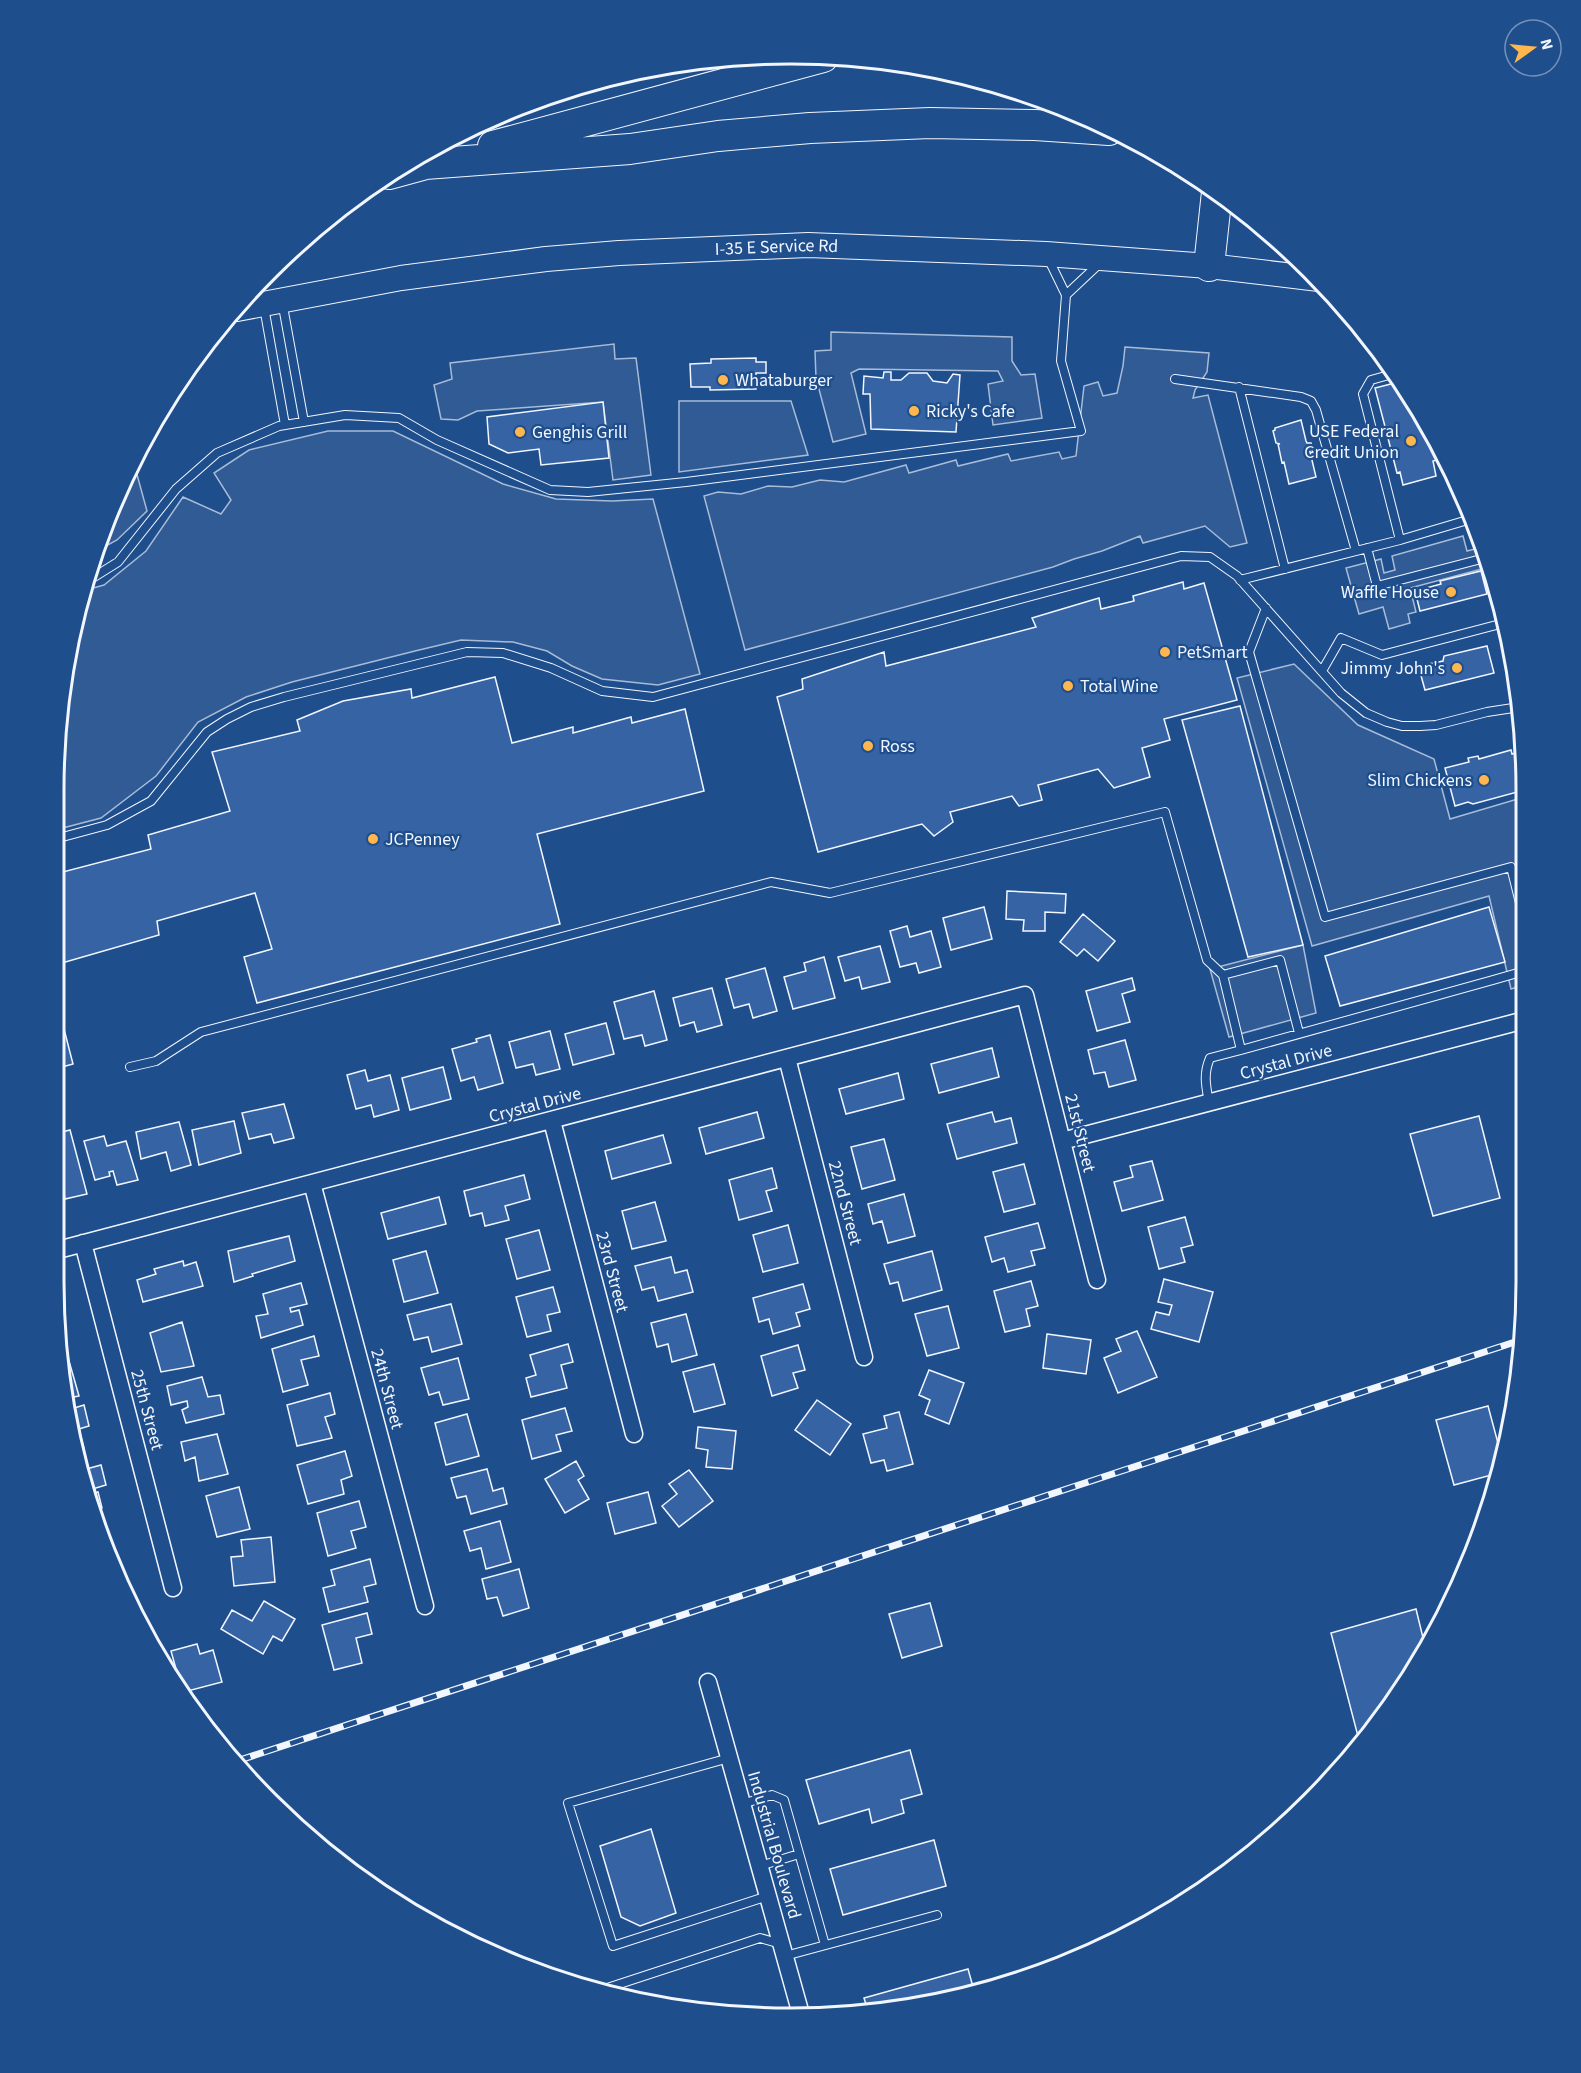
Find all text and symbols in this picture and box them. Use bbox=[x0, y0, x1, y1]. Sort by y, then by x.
north arrow bbox=[1503, 18, 1563, 78]
text: N bbox=[1535, 36, 1559, 52]
street label: I-35 E Service Rd bbox=[714, 232, 839, 261]
place label: Whataburger bbox=[735, 368, 833, 393]
marker: Whataburger bbox=[716, 373, 730, 387]
place label: Ricky's Cafe bbox=[926, 399, 1015, 424]
marker: Ricky's Cafe bbox=[907, 404, 921, 418]
place label: USE Federal Credit Union bbox=[1304, 419, 1399, 465]
place label: Genghis Grill bbox=[532, 420, 627, 445]
marker: Genghis Grill bbox=[513, 425, 527, 439]
marker: USE Federal Credit Union bbox=[1404, 434, 1418, 448]
place label: Waffle House bbox=[1341, 580, 1439, 605]
marker: Waffle House bbox=[1444, 585, 1458, 599]
place label: PetSmart bbox=[1177, 640, 1248, 665]
marker: PetSmart bbox=[1158, 645, 1172, 659]
place label: Jimmy John's bbox=[1340, 656, 1445, 681]
marker: Jimmy John's bbox=[1450, 661, 1464, 675]
place label: Total Wine bbox=[1080, 674, 1158, 699]
marker: Total Wine bbox=[1061, 679, 1075, 693]
place label: Ross bbox=[880, 734, 915, 759]
marker: Ross bbox=[861, 739, 875, 753]
place label: Slim Chickens bbox=[1367, 768, 1472, 793]
marker: Slim Chickens bbox=[1477, 773, 1491, 787]
place label: JCPenney bbox=[385, 827, 460, 852]
marker: JCPenney bbox=[366, 832, 380, 846]
street label: Crystal Drive bbox=[1237, 1038, 1335, 1086]
street label: Crystal Drive bbox=[486, 1081, 584, 1129]
street label: 21st Street bbox=[1058, 1091, 1102, 1175]
street label: 22nd Street bbox=[822, 1158, 868, 1248]
street label: 23rd Street bbox=[589, 1229, 635, 1315]
street label: 24th Street bbox=[364, 1346, 410, 1432]
street label: 25th Street bbox=[124, 1367, 170, 1453]
street label: Industrial Boulevard bbox=[741, 1768, 807, 1922]

